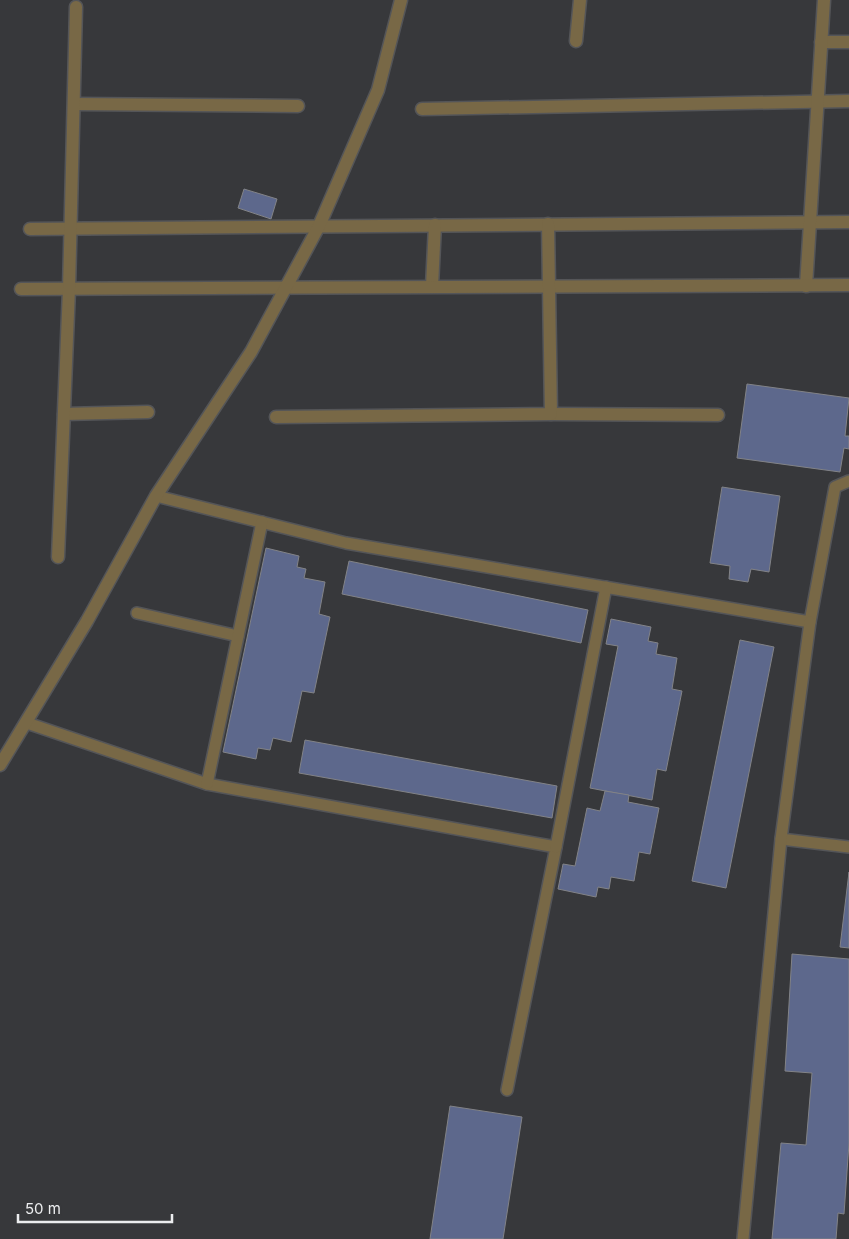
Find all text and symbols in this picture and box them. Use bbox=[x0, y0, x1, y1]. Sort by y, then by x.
scale bar bbox=[18, 1192, 171, 1224]
text: 50 m bbox=[25, 1199, 61, 1218]

